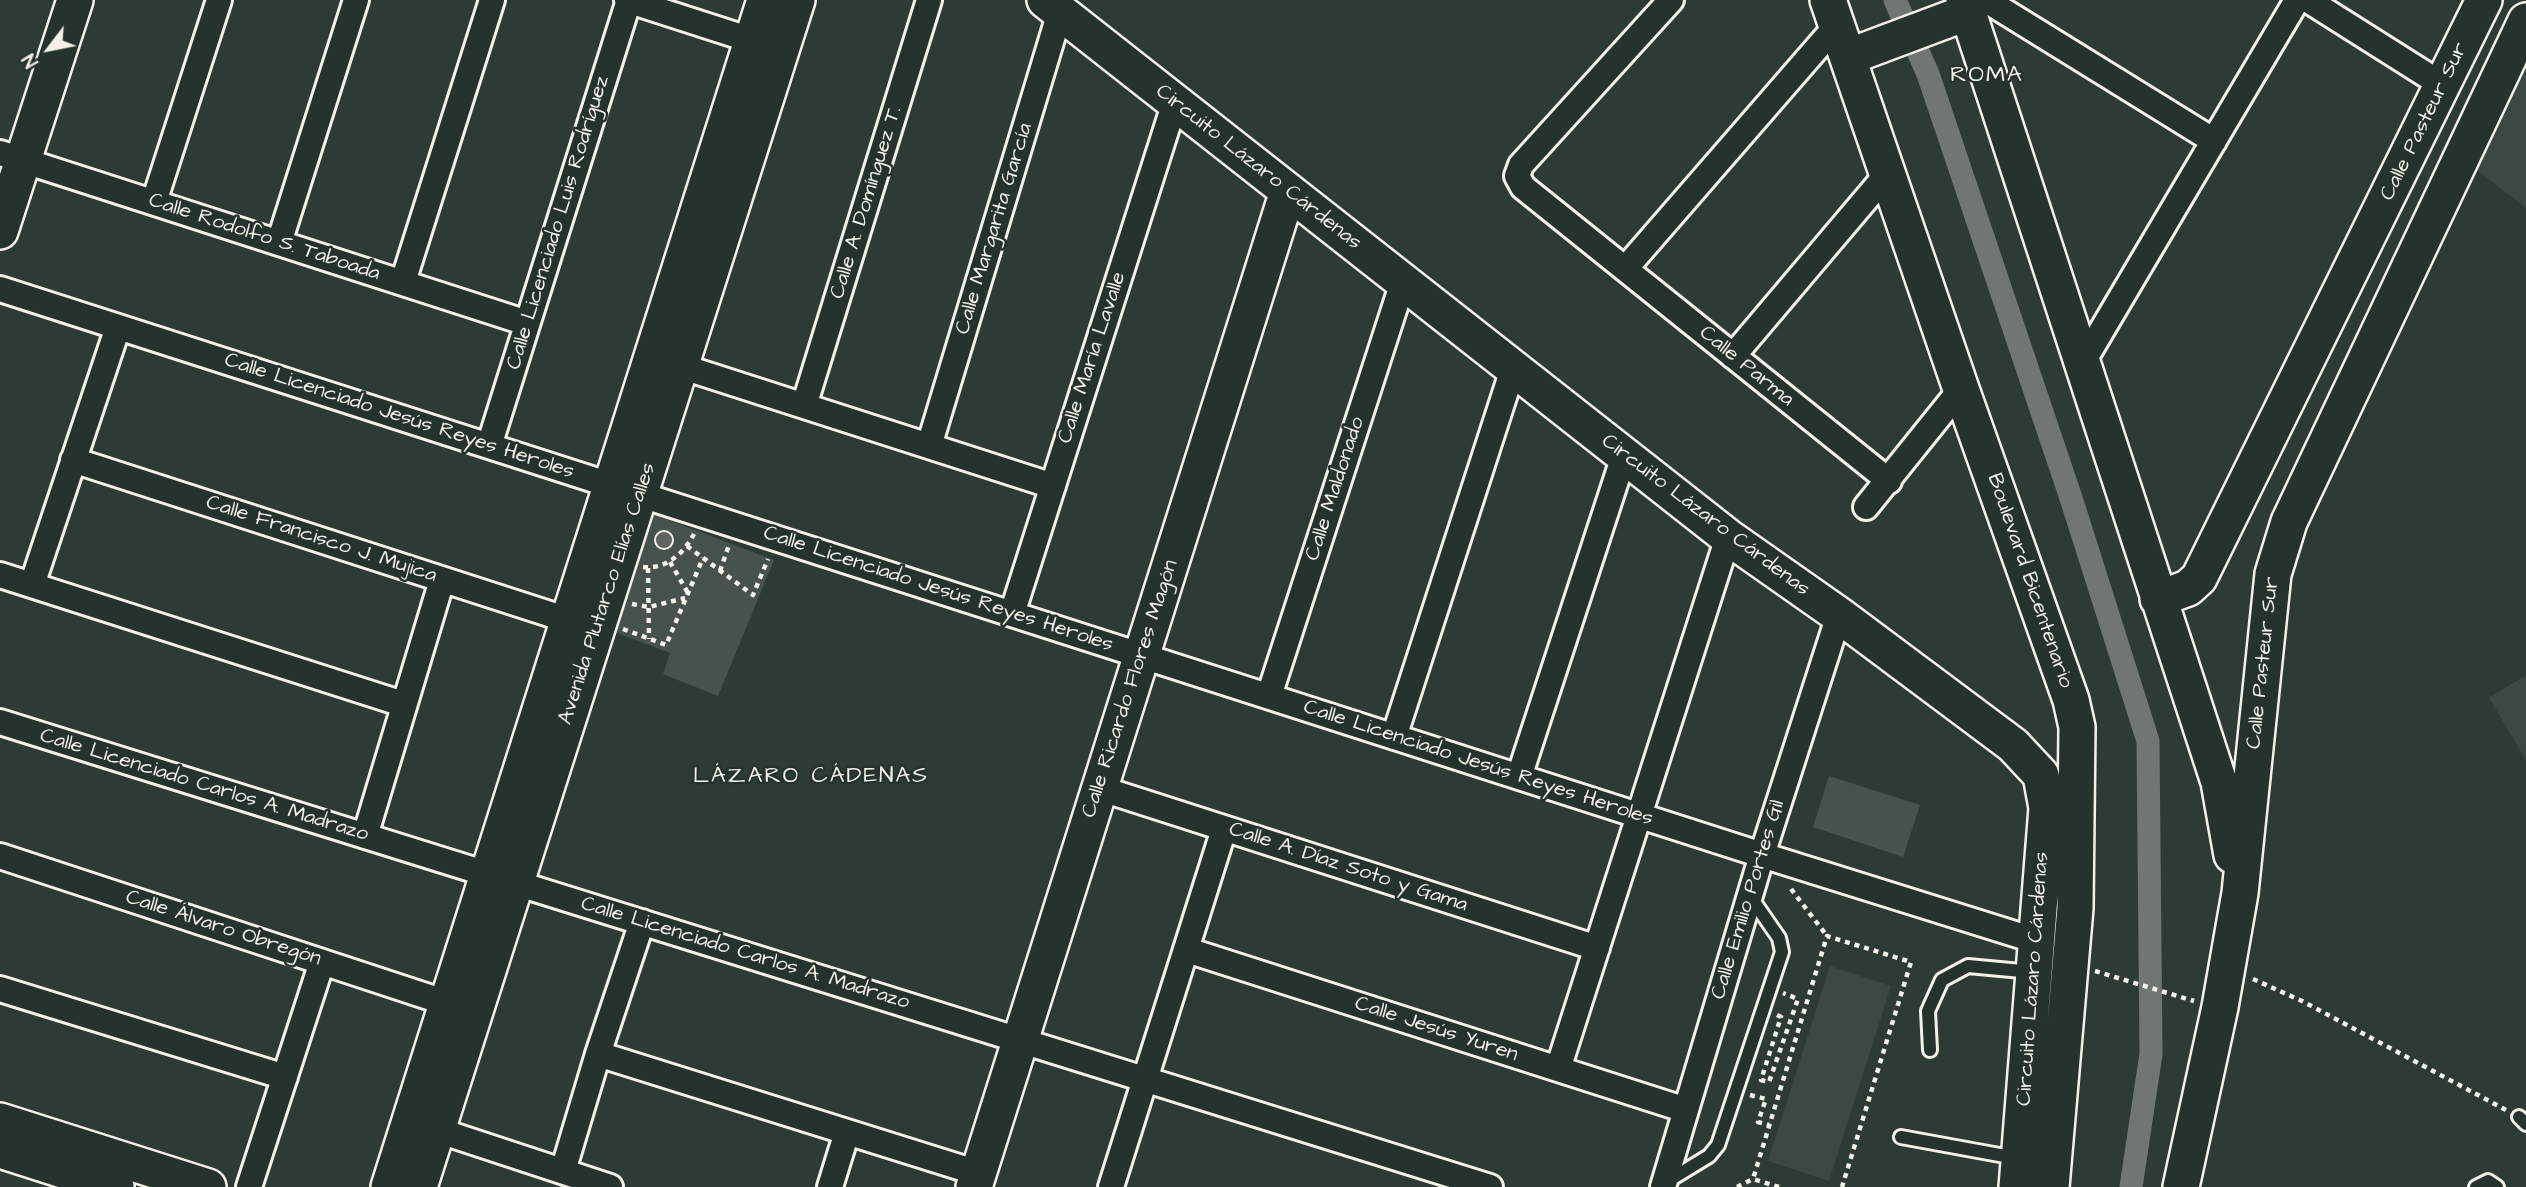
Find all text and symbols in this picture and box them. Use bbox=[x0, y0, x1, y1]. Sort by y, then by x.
north arrow bbox=[14, 14, 84, 84]
street label: Calle Pasteur Sur bbox=[2376, 39, 2474, 205]
text: N bbox=[16, 48, 45, 73]
district label: ROMA bbox=[1951, 62, 2023, 90]
street label: Calle Licenciado Luis Rodríguez bbox=[502, 73, 616, 373]
street label: Circuito Lázaro Cárdenas bbox=[1150, 80, 1366, 256]
street label: Calle A. Domínguez T. bbox=[826, 104, 908, 302]
street label: Calle Margarita García bbox=[951, 120, 1039, 338]
street label: Calle Rodolfo S. Taboada bbox=[145, 189, 383, 287]
street label: Calle María Lavalle bbox=[1053, 269, 1133, 447]
street label: Calle Parma bbox=[1694, 321, 1798, 413]
street label: Calle Licenciado Jesús Reyes Heroles bbox=[221, 348, 577, 486]
street label: Calle Maldonado bbox=[1301, 414, 1371, 564]
street label: Circuito Lázaro Cárdenas bbox=[1596, 429, 1814, 603]
street label: Avenida Plutarco Elías Calles bbox=[554, 460, 662, 728]
street label: Boulevard Bicentenario bbox=[1980, 470, 2078, 692]
street label: Calle Francisco J. Mujica bbox=[202, 491, 440, 589]
street label: Calle Licenciado Jesús Reyes Heroles bbox=[760, 521, 1116, 659]
street label: Calle Ricardo Flores Magón bbox=[1077, 557, 1185, 821]
street label: Calle Pasteur Sur bbox=[2242, 576, 2286, 750]
street label: Calle Licenciado Jesús Reyes Heroles bbox=[1300, 695, 1656, 833]
street label: Calle Licenciado Carlos A. Madrazo bbox=[37, 724, 371, 848]
district label: LÁZARO CÁDENAS bbox=[695, 763, 927, 791]
street label: Calle Emilio Portes Gil bbox=[1707, 797, 1791, 1003]
street label: Calle A. Díaz Soto y Gama bbox=[1226, 818, 1470, 918]
street label: Circuito Lázaro Cárdenas bbox=[2013, 851, 2055, 1107]
street label: Calle Álvaro Obregón bbox=[122, 885, 324, 973]
street label: Calle Licenciado Carlos A. Madrazo bbox=[578, 892, 912, 1016]
street label: Calle Jesús Yuren bbox=[1351, 992, 1521, 1068]

